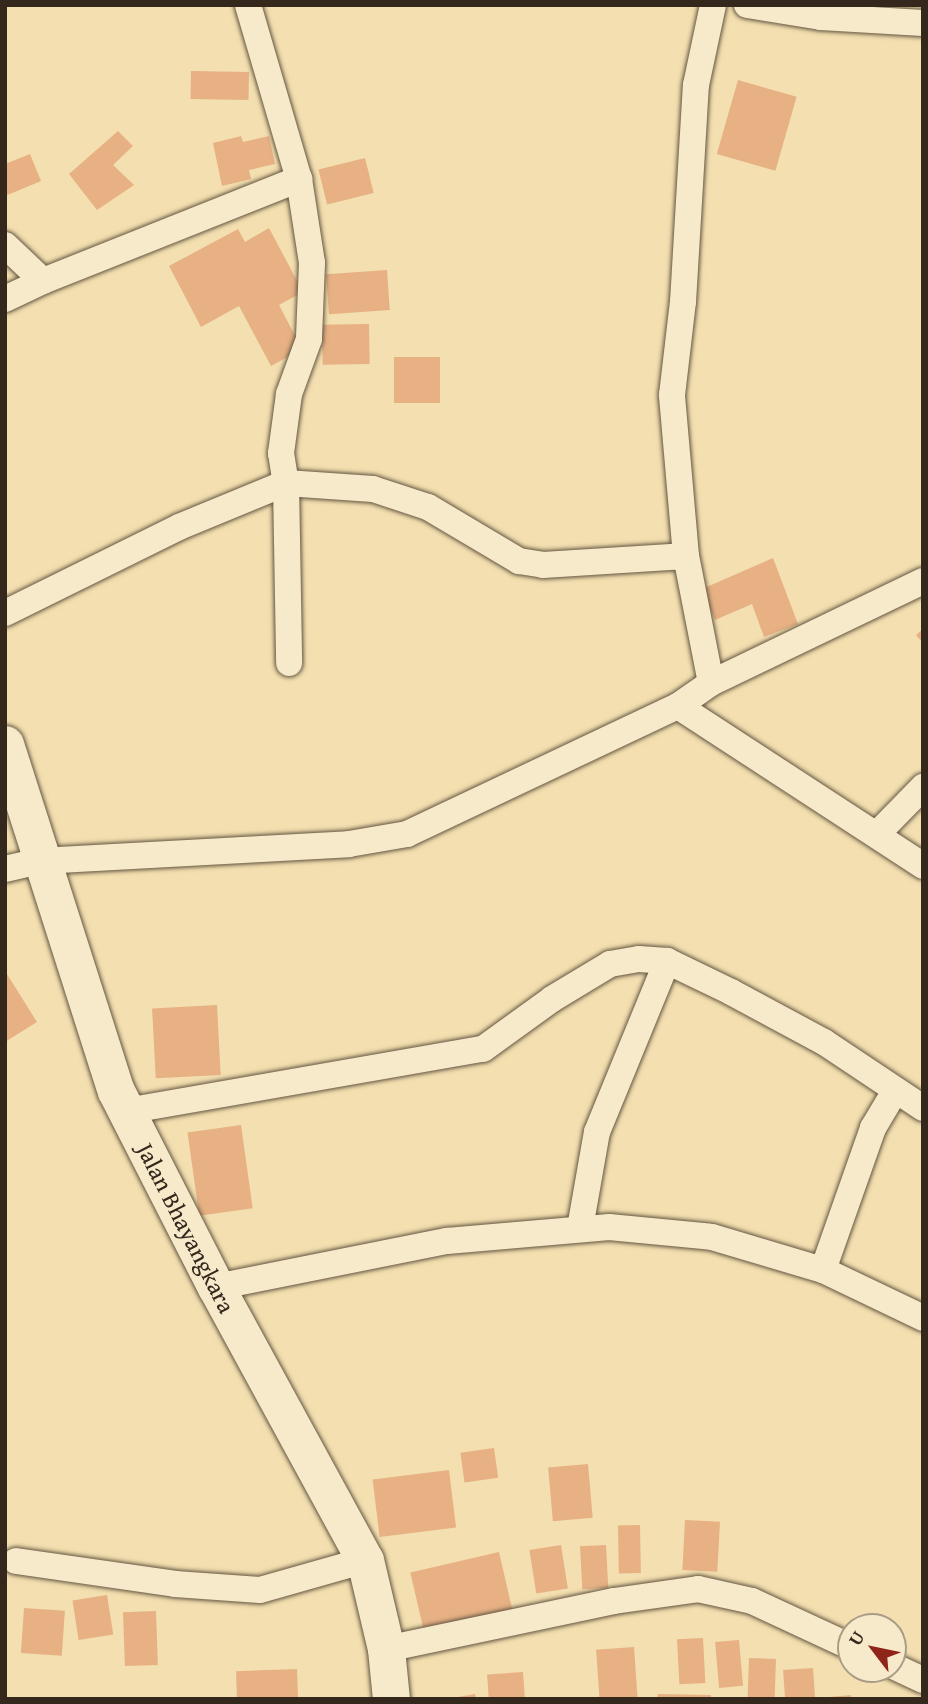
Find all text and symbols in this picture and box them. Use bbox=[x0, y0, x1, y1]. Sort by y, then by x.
street label: Jalan Bhayangkara bbox=[131, 1138, 241, 1318]
north arrow bbox=[837, 1613, 907, 1683]
text: U bbox=[841, 1625, 871, 1651]

